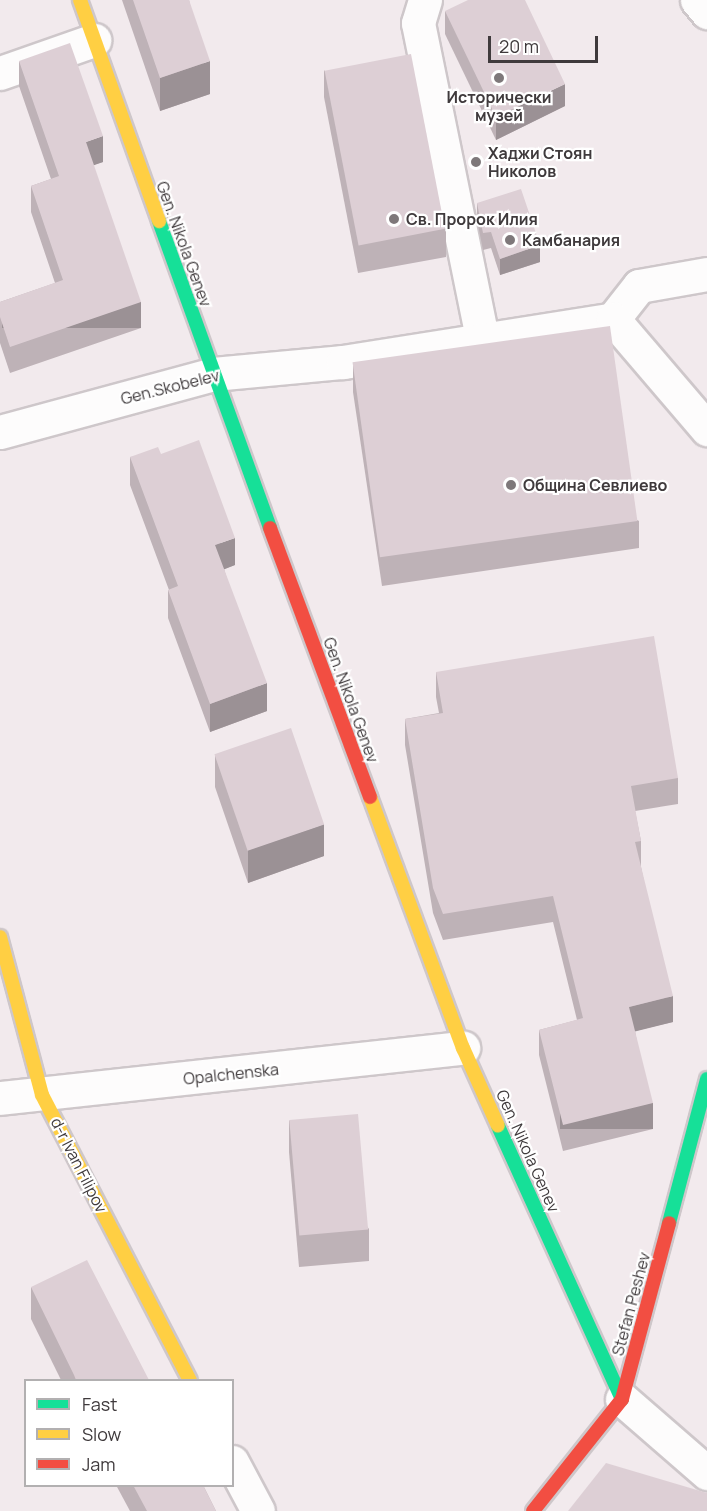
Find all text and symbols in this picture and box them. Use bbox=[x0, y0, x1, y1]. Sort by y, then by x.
scale bar bbox=[491, 24, 600, 62]
text: 20 m bbox=[499, 34, 539, 58]
marker: Исторически музей bbox=[492, 71, 506, 85]
place label: Исторически музей bbox=[447, 87, 551, 125]
place label: Хаджи Стоян Николов bbox=[488, 143, 592, 181]
marker: Хаджи Стоян Николов bbox=[469, 155, 483, 169]
street label: Gen. Nikola Genev bbox=[152, 179, 216, 309]
place label: Св. Пророк Илия bbox=[406, 209, 538, 229]
marker: Св. Пророк Илия bbox=[387, 212, 401, 226]
place label: Камбанария bbox=[522, 230, 620, 250]
marker: Камбанария bbox=[503, 233, 517, 247]
street label: Gen.Skobelev bbox=[119, 365, 221, 409]
place label: Община Севлиево bbox=[523, 475, 667, 495]
marker: Община Севлиево bbox=[504, 478, 518, 492]
street label: Gen. Nikola Genev bbox=[319, 635, 383, 765]
street label: Opalchenska bbox=[182, 1059, 280, 1089]
street label: Gen. Nikola Genev bbox=[492, 1087, 564, 1215]
street label: d-r Ivan Filipov bbox=[47, 1114, 111, 1216]
street label: Stefan Peshev bbox=[608, 1250, 654, 1358]
legend bbox=[24, 1379, 234, 1487]
text: Fast bbox=[82, 1392, 117, 1416]
text: Slow bbox=[82, 1422, 121, 1446]
text: Jam bbox=[82, 1452, 116, 1476]

